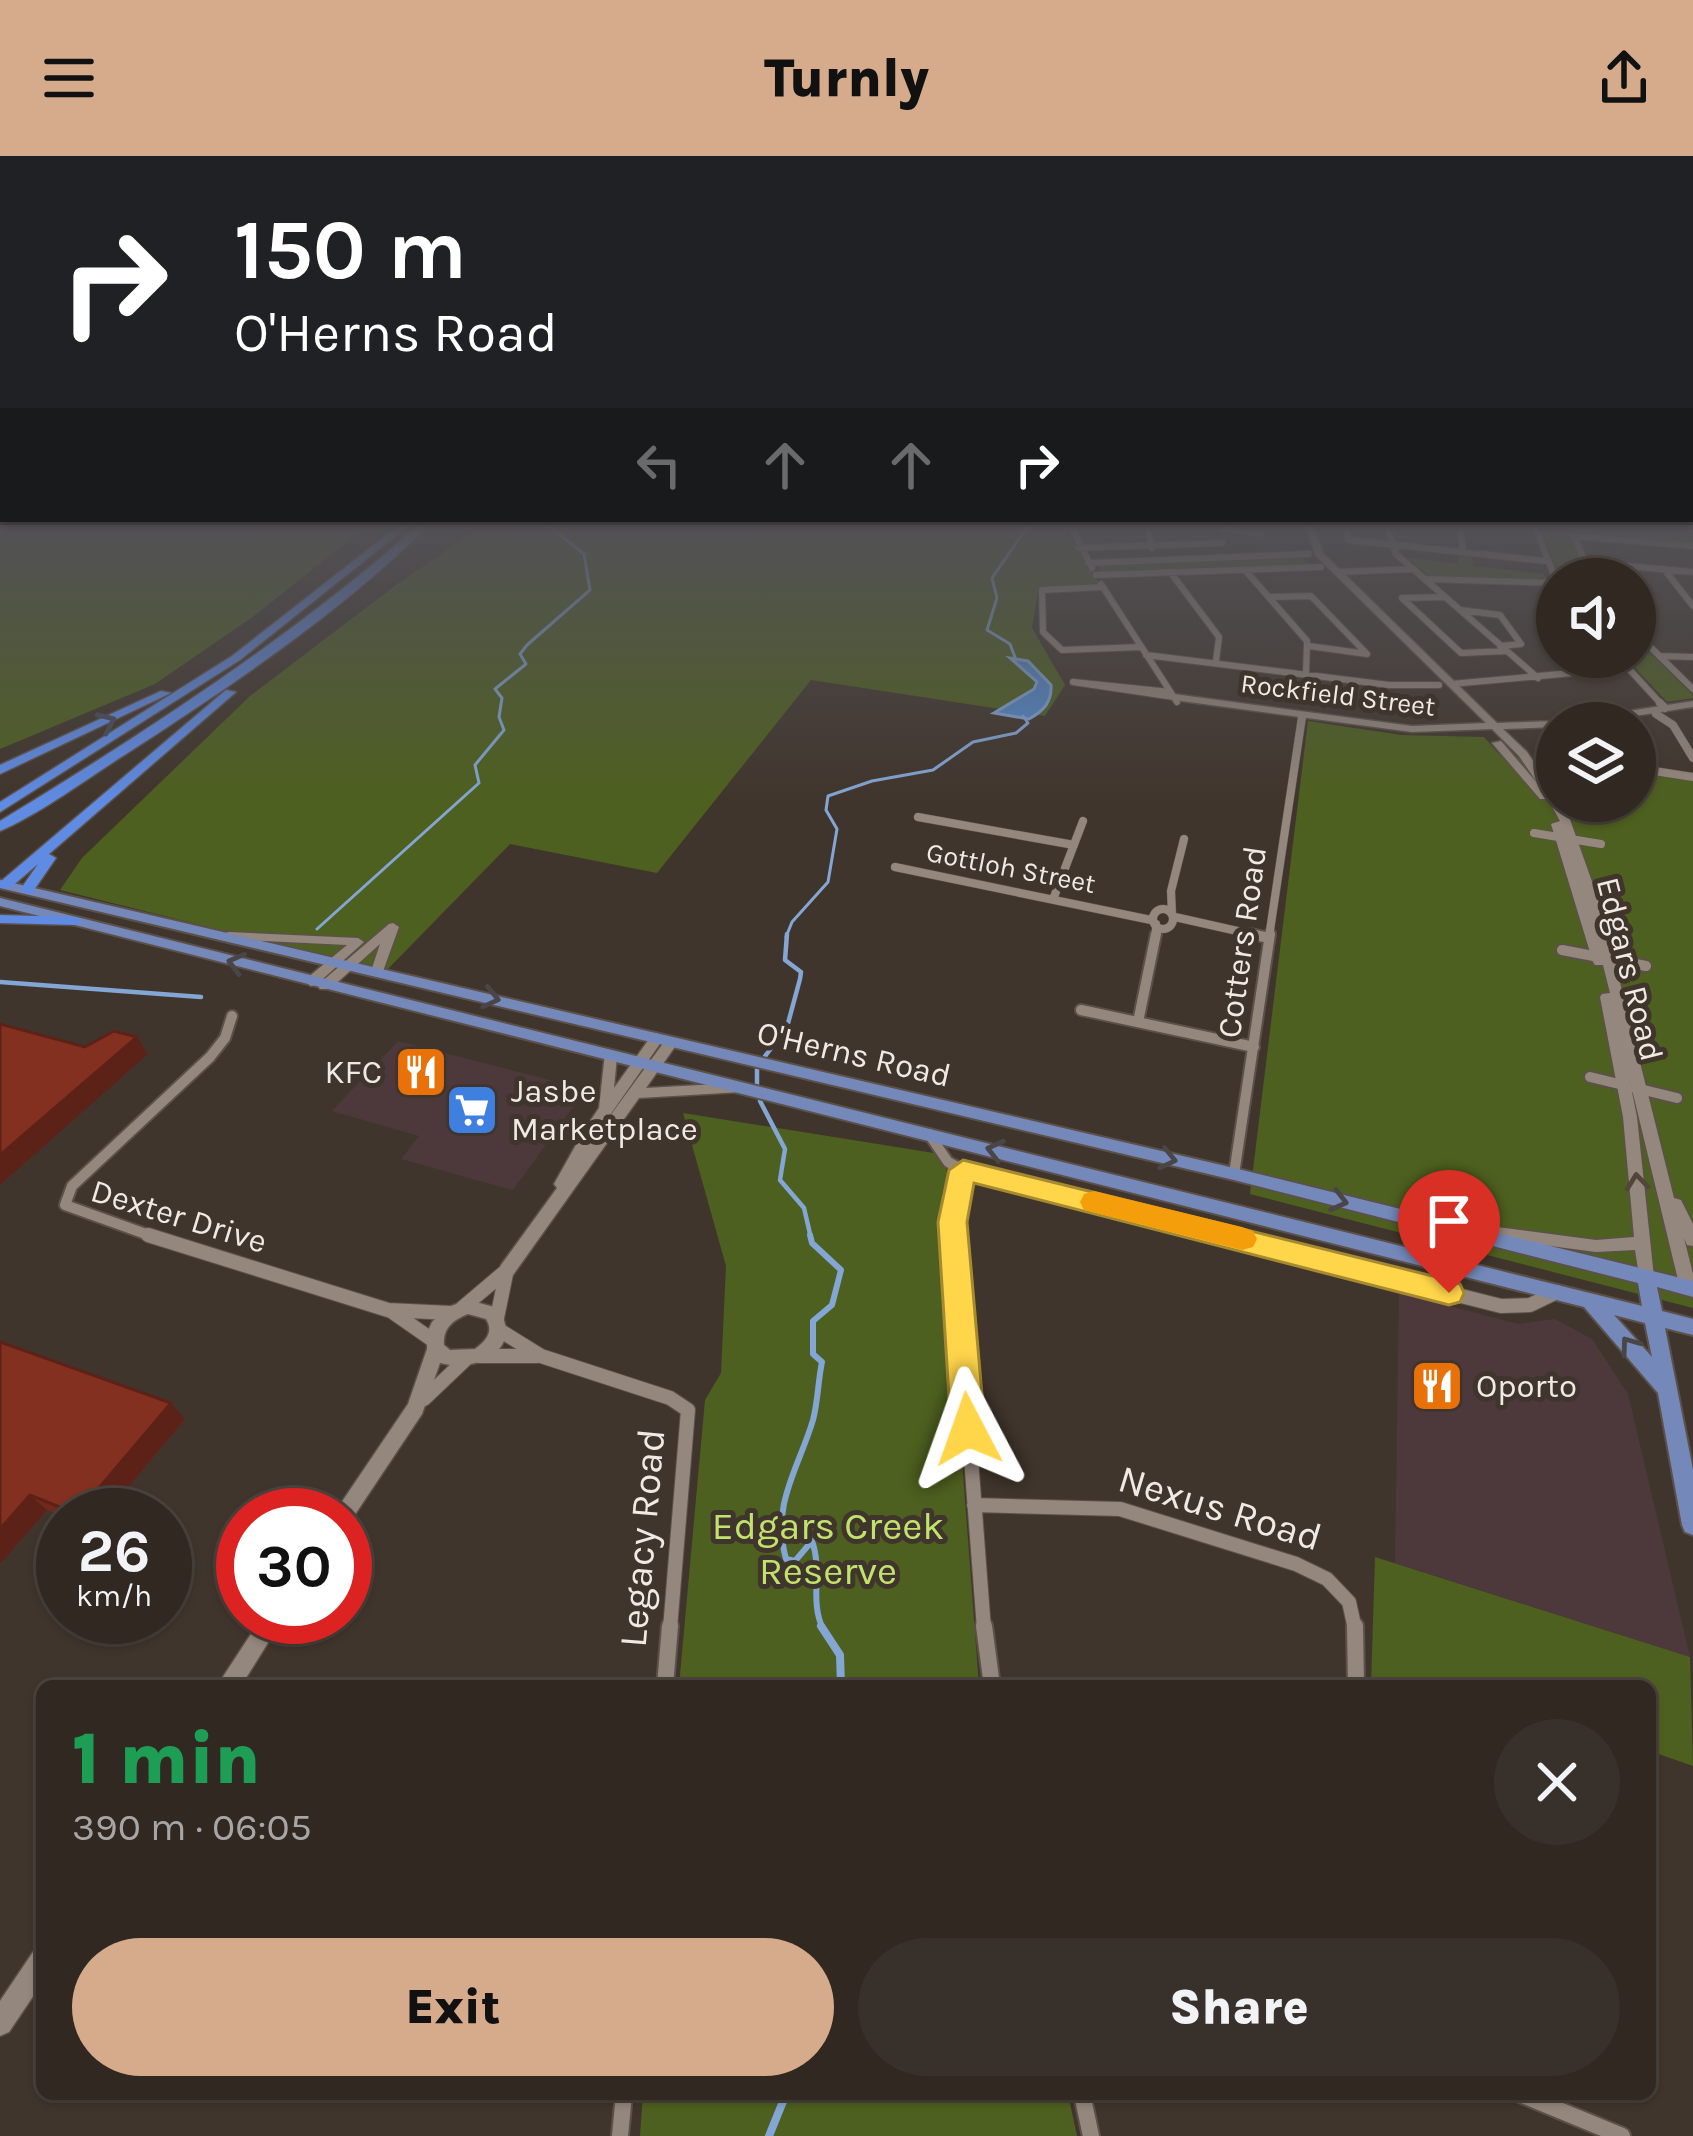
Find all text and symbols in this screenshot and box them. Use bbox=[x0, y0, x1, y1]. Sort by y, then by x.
icon: menu bbox=[36, 45, 102, 111]
icon: share bbox=[1591, 45, 1657, 111]
text: Turnly bbox=[764, 46, 929, 110]
text: 150 m bbox=[234, 201, 467, 299]
icon: right bbox=[36, 204, 192, 360]
text: O'Herns Road bbox=[234, 301, 558, 365]
icon: left bbox=[626, 432, 692, 498]
icon: ahead bbox=[752, 432, 818, 498]
icon: ahead bbox=[878, 432, 944, 498]
icon: right bbox=[1004, 432, 1070, 498]
map controls bbox=[1536, 558, 1656, 822]
button: sound bbox=[1536, 558, 1656, 678]
street label: Rockfield Street bbox=[1239, 667, 1437, 723]
button: layers bbox=[1536, 702, 1656, 822]
one-way arrow bbox=[95, 713, 116, 737]
street label: Gottloh Street bbox=[924, 836, 1098, 900]
street label: Cotters Road bbox=[1210, 844, 1274, 1040]
street label: Edgars Road bbox=[1589, 873, 1671, 1065]
one-way arrow bbox=[227, 952, 247, 977]
one-way arrow bbox=[480, 984, 500, 1009]
street label: O'Herns Road bbox=[753, 1013, 955, 1095]
restaurant icon: KFC bbox=[393, 1044, 449, 1100]
place label: KFC bbox=[324, 1053, 382, 1091]
place label: Jasbe Marketplace bbox=[511, 1072, 698, 1148]
supermarket icon: Jasbe Marketplace bbox=[444, 1082, 500, 1138]
one-way arrow bbox=[986, 1139, 1006, 1164]
one-way arrow bbox=[1157, 1145, 1178, 1170]
pin bbox=[1398, 1170, 1500, 1293]
street label: Dexter Drive bbox=[87, 1171, 271, 1261]
one-way arrow bbox=[1625, 1172, 1650, 1191]
one-way arrow bbox=[1329, 1186, 1349, 1211]
icon: arrive bbox=[1416, 1188, 1482, 1254]
one-way arrow bbox=[1621, 1337, 1643, 1358]
restaurant icon: Oporto bbox=[1409, 1358, 1465, 1414]
position arrow bbox=[905, 1366, 1031, 1492]
place label: Oporto bbox=[1476, 1367, 1577, 1405]
street label: Legacy Road bbox=[610, 1427, 674, 1649]
street label: Nexus Road bbox=[1113, 1455, 1327, 1561]
speed limit sign: 30 bbox=[216, 1488, 372, 1644]
park label: Edgars Creek Reserve bbox=[712, 1503, 944, 1594]
text: 26 bbox=[78, 1516, 150, 1586]
text: km/h bbox=[76, 1578, 152, 1614]
text: 1 min bbox=[72, 1717, 261, 1801]
button: close bbox=[1494, 1719, 1620, 1845]
text: 390 m · 06:05 bbox=[72, 1804, 312, 1850]
button: Exit bbox=[72, 1938, 834, 2076]
button: Share bbox=[858, 1938, 1620, 2076]

